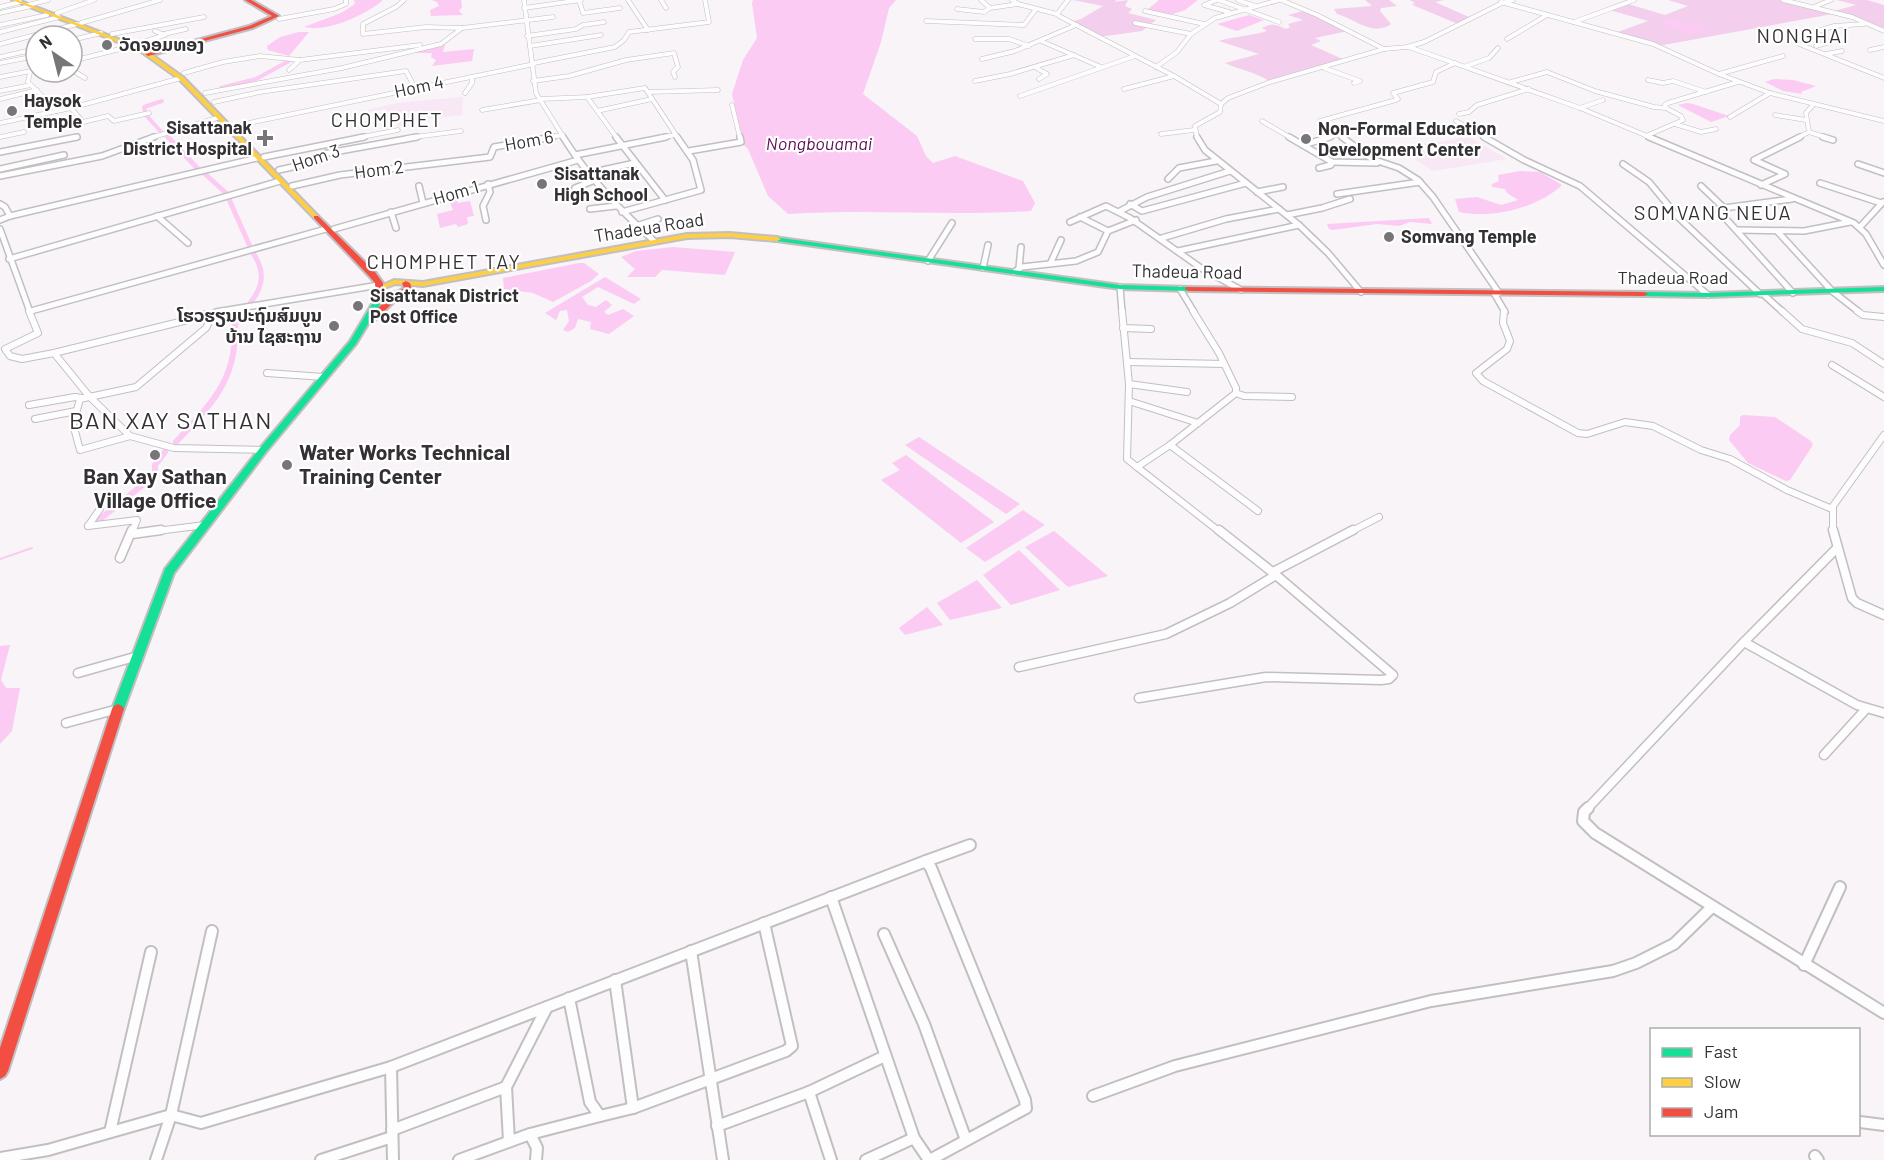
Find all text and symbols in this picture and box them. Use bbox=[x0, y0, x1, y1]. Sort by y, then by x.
district label: NONGHAI bbox=[1757, 23, 1849, 47]
north arrow bbox=[24, 24, 84, 84]
text: N bbox=[35, 30, 55, 52]
place label: ວັດຈອມທອງ bbox=[119, 33, 204, 55]
marker: ວັດຈອມທອງ bbox=[100, 38, 114, 52]
street label: Hom 4 bbox=[392, 70, 446, 102]
place label: Haysok Temple bbox=[24, 89, 82, 132]
marker: Haysok Temple bbox=[5, 104, 19, 118]
district label: CHOMPHET bbox=[331, 107, 443, 131]
place label: Sisattanak District Hospital bbox=[123, 116, 252, 159]
place label: Non-Formal Education Development Center bbox=[1318, 117, 1496, 160]
street label: Hom 6 bbox=[503, 125, 555, 155]
marker: Sisattanak District Hospital bbox=[256, 129, 274, 147]
water label: Nongbouamai bbox=[766, 132, 873, 154]
marker: Non-Formal Education Development Center bbox=[1299, 132, 1313, 146]
street label: Hom 3 bbox=[289, 139, 343, 175]
street label: Hom 2 bbox=[353, 155, 405, 183]
place label: Sisattanak High School bbox=[554, 162, 648, 205]
street label: Hom 1 bbox=[430, 175, 481, 209]
marker: Sisattanak High School bbox=[535, 177, 549, 191]
district label: SOMVANG NEUA bbox=[1634, 200, 1792, 224]
street label: Thadeua Road bbox=[592, 207, 705, 247]
place label: Somvang Temple bbox=[1401, 225, 1537, 247]
marker: Somvang Temple bbox=[1382, 230, 1396, 244]
district label: CHOMPHET TAY bbox=[367, 249, 521, 273]
street label: Thadeua Road bbox=[1131, 259, 1243, 283]
street label: Thadeua Road bbox=[1618, 266, 1728, 288]
place label: Sisattanak District Post Office bbox=[370, 284, 519, 327]
marker: Sisattanak District Post Office bbox=[351, 299, 365, 313]
place label: ໂຮວຮຽນປະຖົມສົມບູນ ບ້ານ ໄຊສະຖານ bbox=[176, 304, 322, 347]
marker: ໂຮວຮຽນປະຖົມສົມບູນ ບ້ານ ໄຊສະຖານ bbox=[327, 319, 341, 333]
district label: BAN XAY SATHAN bbox=[69, 405, 273, 434]
place label: Water Works Technical Training Center bbox=[299, 439, 510, 488]
marker: Ban Xay Sathan Village Office bbox=[148, 448, 162, 462]
marker: Water Works Technical Training Center bbox=[280, 458, 294, 472]
place label: Ban Xay Sathan Village Office bbox=[83, 463, 227, 512]
legend bbox=[1650, 1028, 1860, 1136]
text: Fast bbox=[1704, 1040, 1738, 1062]
text: Slow bbox=[1704, 1070, 1741, 1092]
text: Jam bbox=[1704, 1100, 1738, 1122]

